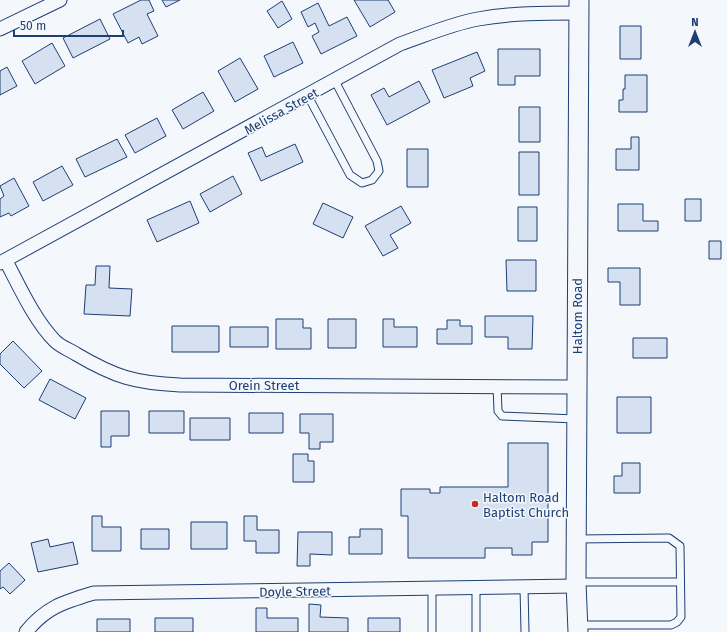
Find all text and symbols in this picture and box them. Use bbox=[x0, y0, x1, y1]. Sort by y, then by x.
scale bar bbox=[14, 12, 123, 38]
north arrow bbox=[675, 12, 715, 52]
text: N bbox=[691, 16, 699, 29]
text: 50 m bbox=[20, 19, 46, 33]
street label: Melissa Street bbox=[242, 85, 321, 138]
street label: Haltom Road bbox=[570, 278, 585, 354]
street label: Orein Street bbox=[229, 378, 300, 393]
place label: Haltom Road Baptist Church bbox=[483, 490, 569, 520]
marker: Haltom Road Baptist Church bbox=[470, 499, 480, 509]
street label: Doyle Street bbox=[259, 583, 331, 600]

